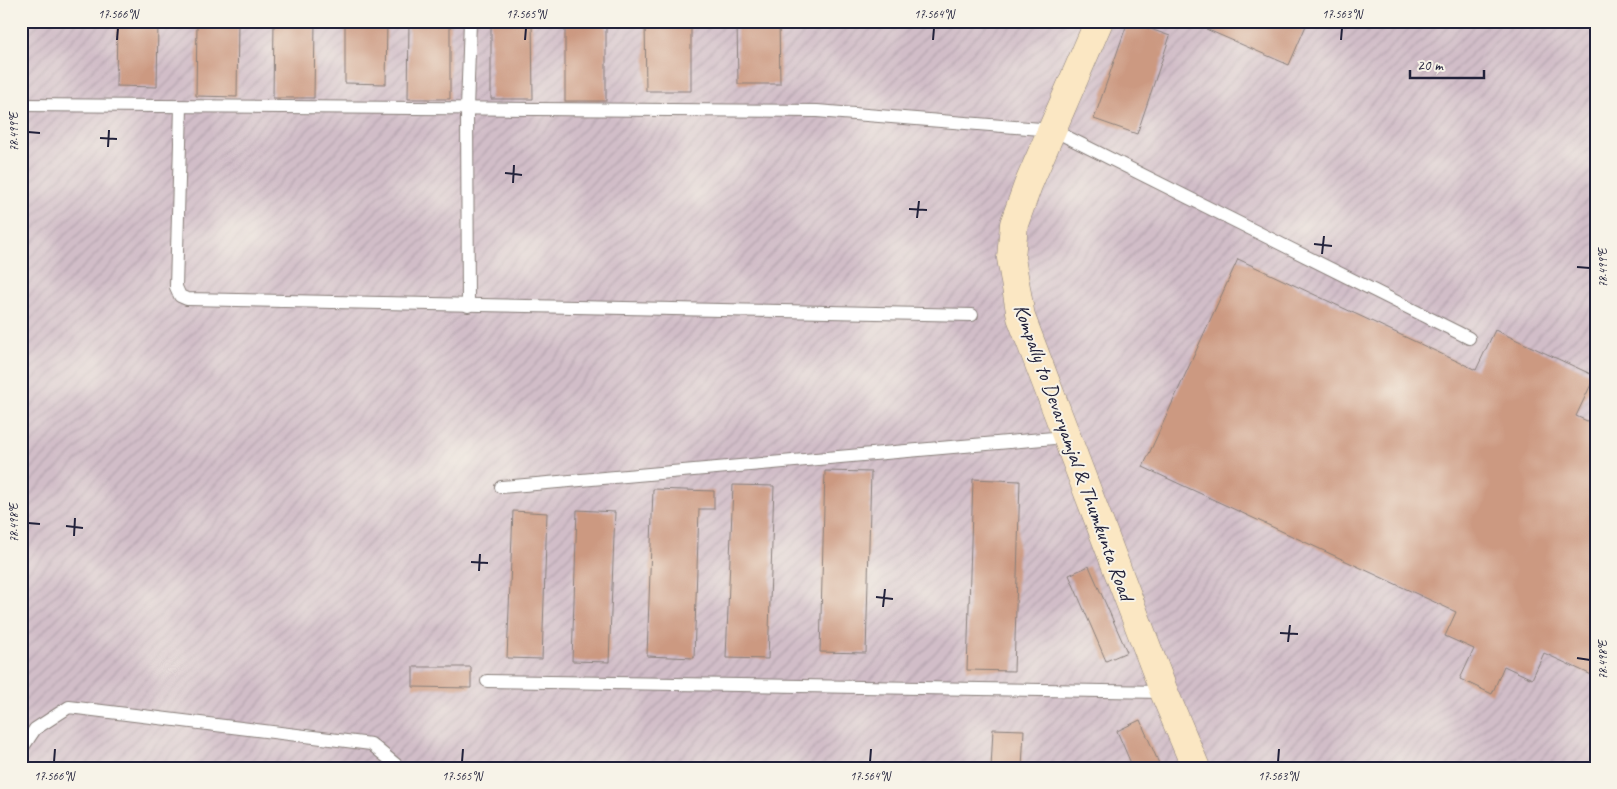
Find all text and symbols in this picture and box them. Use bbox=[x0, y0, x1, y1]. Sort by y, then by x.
text: 17.566°N bbox=[98, 6, 140, 22]
text: 17.565°N bbox=[506, 6, 548, 22]
text: 17.564°N bbox=[914, 6, 956, 22]
text: 17.563°N bbox=[1322, 6, 1364, 22]
scale bar bbox=[1410, 48, 1483, 80]
text: 20 m bbox=[1417, 56, 1444, 75]
text: 78.499°E bbox=[6, 111, 22, 152]
text: 78.499°E bbox=[1595, 247, 1611, 288]
street label: Kompally to Devaryamjal & Thumkunta Road bbox=[1008, 300, 1141, 606]
text: 78.498°E bbox=[6, 502, 22, 543]
text: 78.498°E bbox=[1595, 639, 1611, 680]
text: 17.566°N bbox=[34, 768, 76, 784]
text: 17.565°N bbox=[442, 768, 484, 784]
text: 17.564°N bbox=[850, 768, 892, 784]
text: 17.563°N bbox=[1258, 768, 1300, 784]

